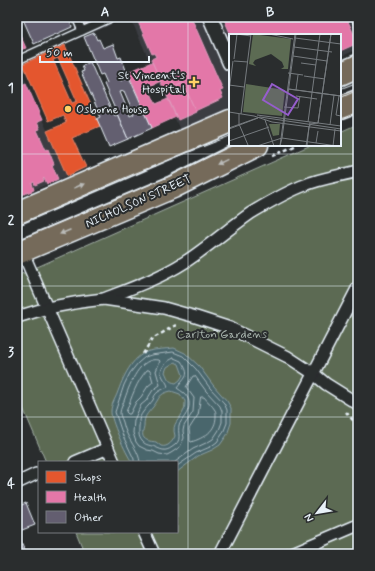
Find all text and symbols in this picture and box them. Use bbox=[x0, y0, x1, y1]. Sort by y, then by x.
text: A bbox=[101, 4, 109, 21]
text: B bbox=[266, 4, 275, 21]
inset map bbox=[229, 34, 341, 146]
scale bar bbox=[40, 38, 149, 64]
text: 50 m bbox=[46, 45, 73, 61]
place label: St Vincent's Hospital bbox=[118, 68, 186, 98]
marker: St Vincent's Hospital bbox=[188, 76, 200, 88]
text: 1 bbox=[8, 80, 14, 97]
place label: Osborne House bbox=[76, 102, 148, 118]
marker: Osborne House bbox=[63, 104, 73, 114]
one-way arrow bbox=[217, 159, 228, 165]
street label: NICHOLSON STREET bbox=[83, 171, 194, 232]
one-way arrow bbox=[73, 183, 84, 189]
text: 2 bbox=[8, 212, 15, 229]
one-way arrow bbox=[59, 230, 71, 236]
park label: Carlton Gardens bbox=[177, 327, 268, 343]
text: 3 bbox=[8, 344, 14, 361]
legend bbox=[38, 461, 178, 533]
text: Shops bbox=[74, 470, 101, 486]
text: 4 bbox=[7, 476, 15, 493]
text: Health bbox=[74, 490, 106, 506]
north arrow bbox=[297, 493, 337, 533]
text: Other bbox=[74, 510, 103, 526]
text: N bbox=[301, 511, 317, 524]

